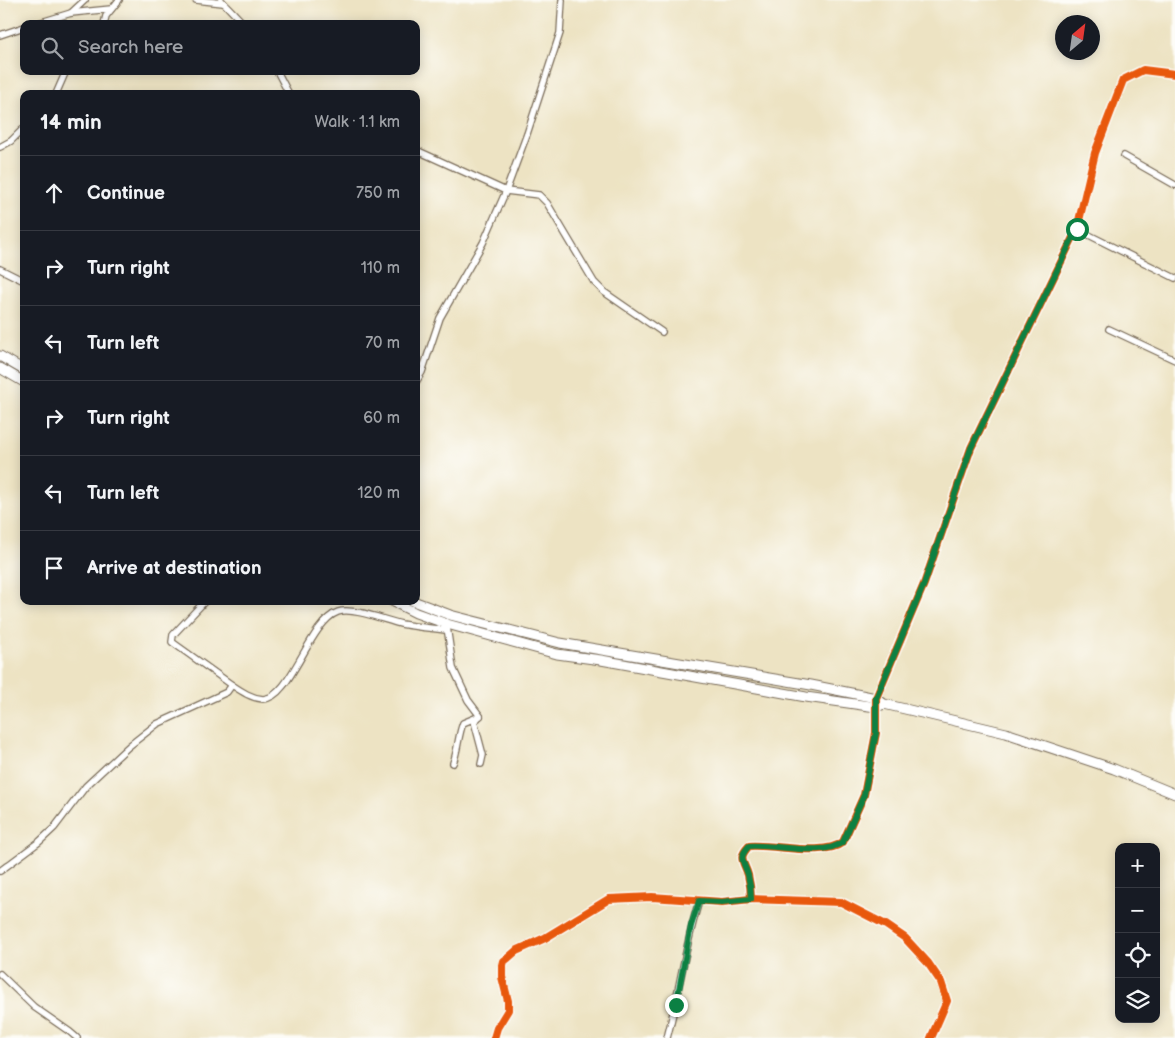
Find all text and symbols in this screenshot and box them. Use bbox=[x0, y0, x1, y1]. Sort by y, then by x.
north arrow bbox=[1055, 15, 1100, 60]
search box bbox=[20, 20, 420, 75]
icon: search bbox=[38, 34, 66, 62]
text: Search here bbox=[78, 36, 183, 59]
text: 14 min bbox=[40, 110, 102, 135]
text: Walk · 1.1 km bbox=[315, 113, 400, 132]
icon: ahead bbox=[40, 179, 68, 207]
text: Continue bbox=[87, 182, 165, 205]
text: 750 m bbox=[356, 184, 400, 203]
route start bbox=[1066, 218, 1089, 241]
icon: right bbox=[40, 254, 68, 282]
text: Turn right bbox=[87, 257, 170, 280]
text: 110 m bbox=[361, 259, 400, 278]
icon: left bbox=[40, 329, 68, 357]
text: Turn left bbox=[87, 332, 159, 355]
text: 70 m bbox=[365, 334, 400, 353]
icon: right bbox=[40, 404, 68, 432]
text: Turn right bbox=[87, 407, 170, 430]
text: 60 m bbox=[363, 409, 400, 428]
icon: left bbox=[40, 479, 68, 507]
text: Turn left bbox=[87, 482, 159, 505]
text: 120 m bbox=[357, 484, 400, 503]
icon: arrive bbox=[40, 554, 68, 582]
text: Arrive at destination bbox=[87, 557, 262, 580]
map controls bbox=[1115, 843, 1160, 1023]
button: + bbox=[1115, 843, 1160, 888]
button: − bbox=[1115, 888, 1160, 933]
button: locate bbox=[1115, 933, 1160, 978]
button: layers bbox=[1115, 978, 1160, 1023]
route end bbox=[665, 994, 688, 1017]

